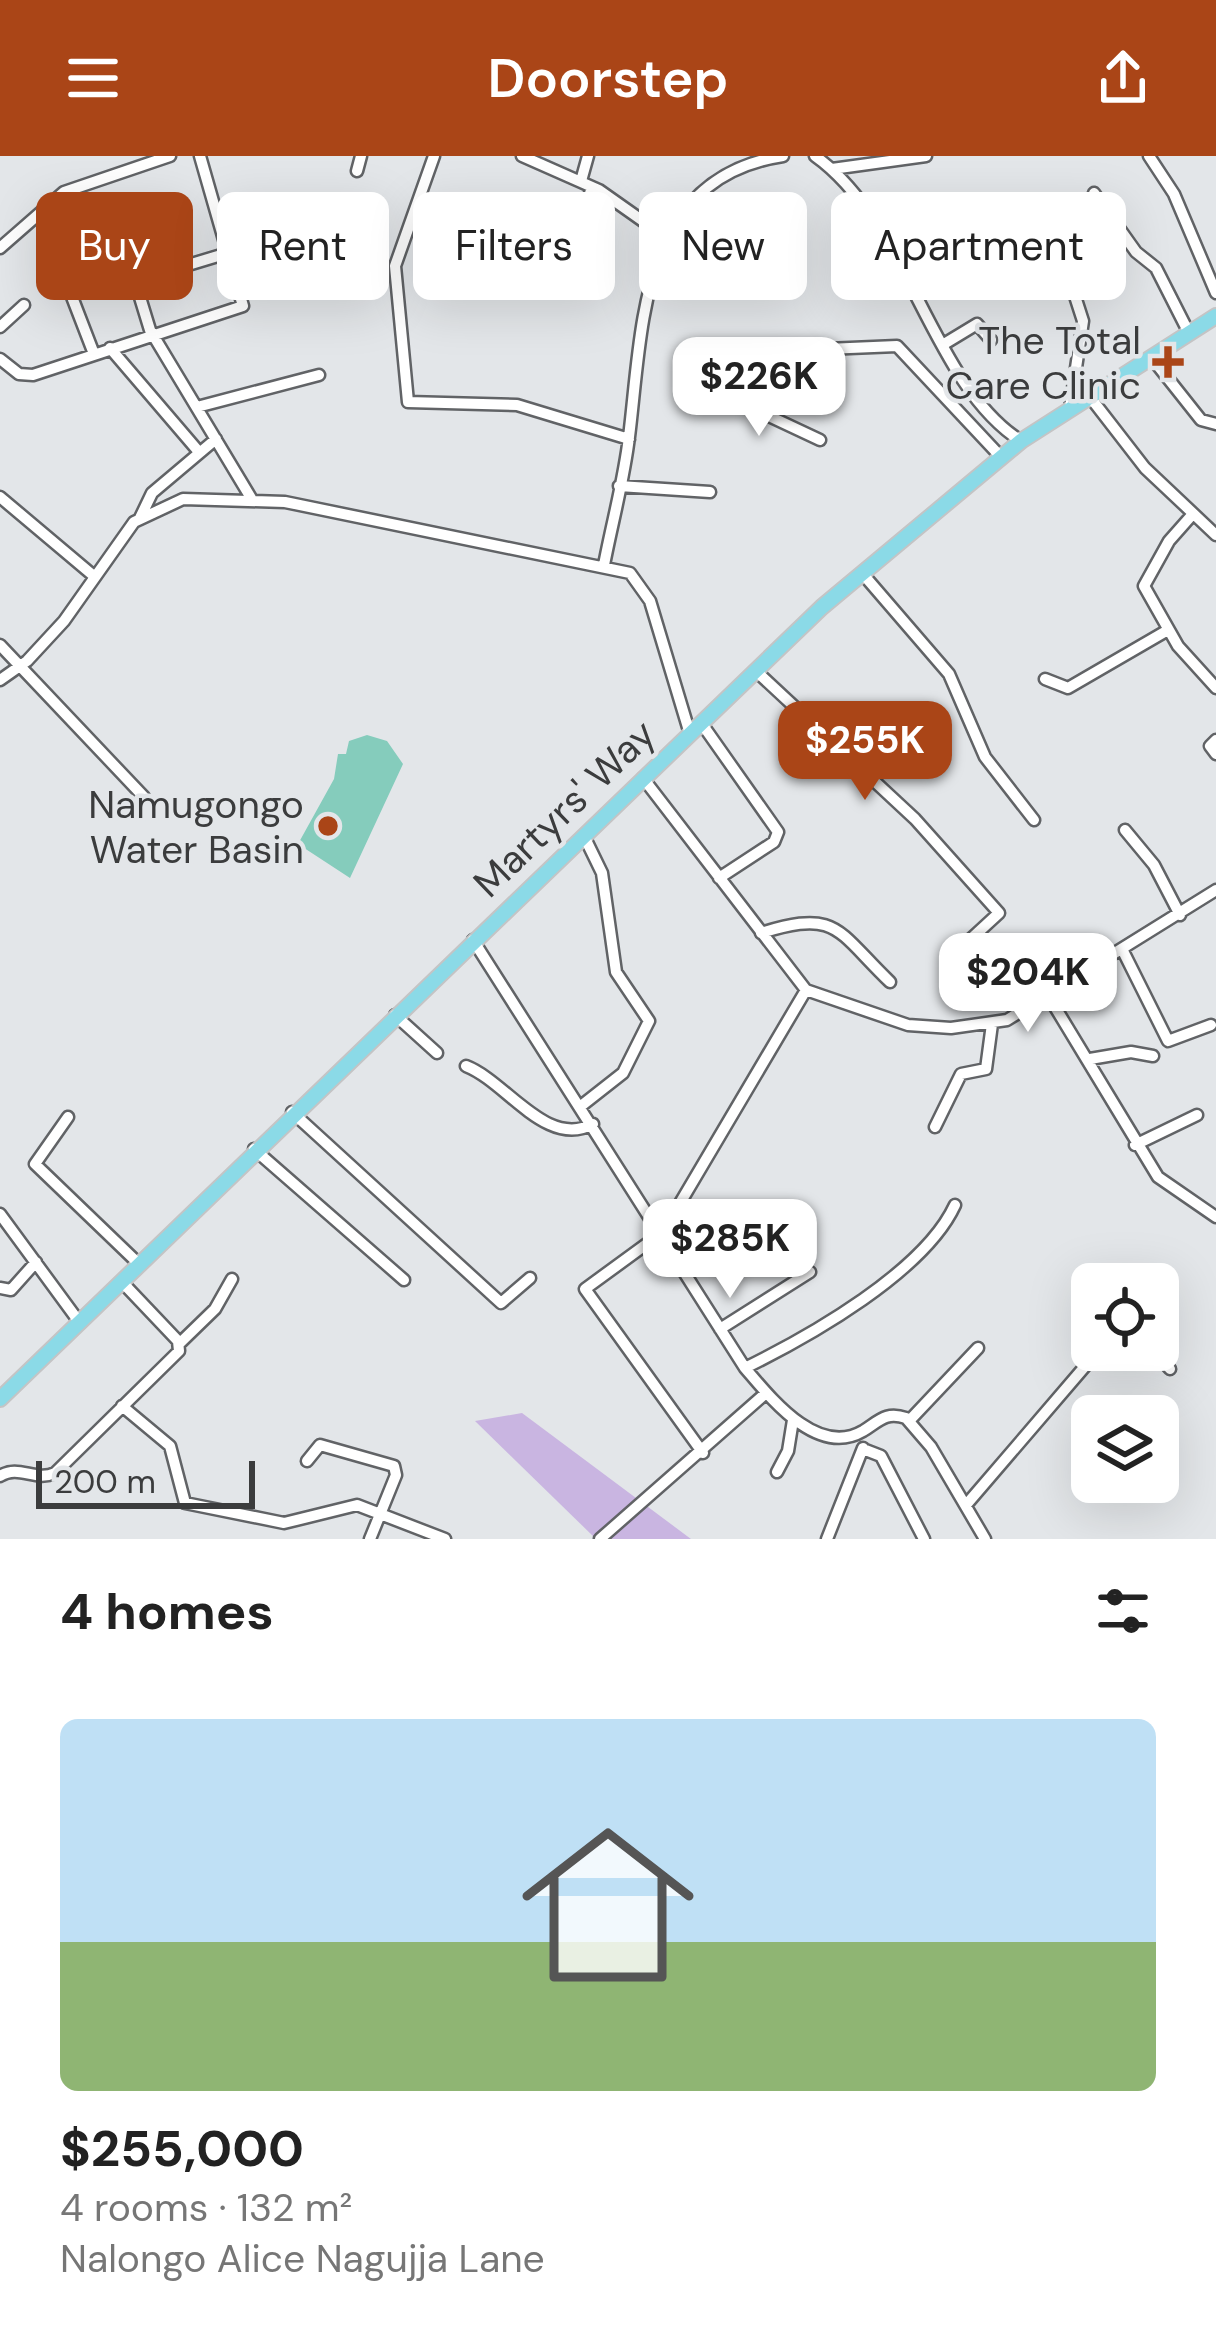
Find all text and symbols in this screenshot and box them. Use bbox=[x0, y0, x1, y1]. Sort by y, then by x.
text: Doorstep bbox=[488, 43, 728, 114]
icon: menu bbox=[60, 45, 126, 111]
icon: share bbox=[1090, 45, 1156, 111]
chip: Buy bbox=[36, 192, 193, 300]
chip: Rent bbox=[217, 192, 389, 300]
chip: Filters bbox=[413, 192, 615, 300]
chip: New bbox=[639, 192, 807, 300]
chip: Apartment bbox=[831, 192, 1126, 300]
place label: The Total Care Clinic bbox=[946, 315, 1141, 411]
pin: $226K bbox=[675, 337, 843, 439]
marker: The Total Care Clinic bbox=[1152, 346, 1184, 378]
text: $226K bbox=[700, 350, 818, 401]
pin: $255K bbox=[781, 701, 949, 803]
street label: Martyrs' Way bbox=[462, 709, 666, 908]
text: $255K bbox=[805, 714, 925, 765]
place label: Namugongo Water Basin bbox=[88, 779, 304, 875]
marker: Namugongo Water Basin bbox=[315, 813, 341, 839]
pin: $204K bbox=[944, 933, 1112, 1035]
text: $204K bbox=[966, 946, 1090, 997]
pin: $285K bbox=[646, 1199, 814, 1301]
text: $285K bbox=[670, 1212, 790, 1263]
map controls bbox=[1071, 1263, 1179, 1503]
button: locate bbox=[1071, 1263, 1179, 1371]
button: layers bbox=[1071, 1395, 1179, 1503]
scale bar bbox=[36, 1455, 255, 1508]
text: 200 m bbox=[54, 1460, 156, 1503]
text: 4 homes bbox=[60, 1578, 274, 1645]
icon: filters bbox=[1090, 1578, 1156, 1644]
icon: home bbox=[500, 1797, 716, 2013]
text: $255,000 bbox=[60, 2115, 304, 2182]
text: 4 rooms · 132 m² bbox=[60, 2182, 352, 2233]
text: Nalongo Alice Nagujja Lane bbox=[60, 2233, 545, 2284]

